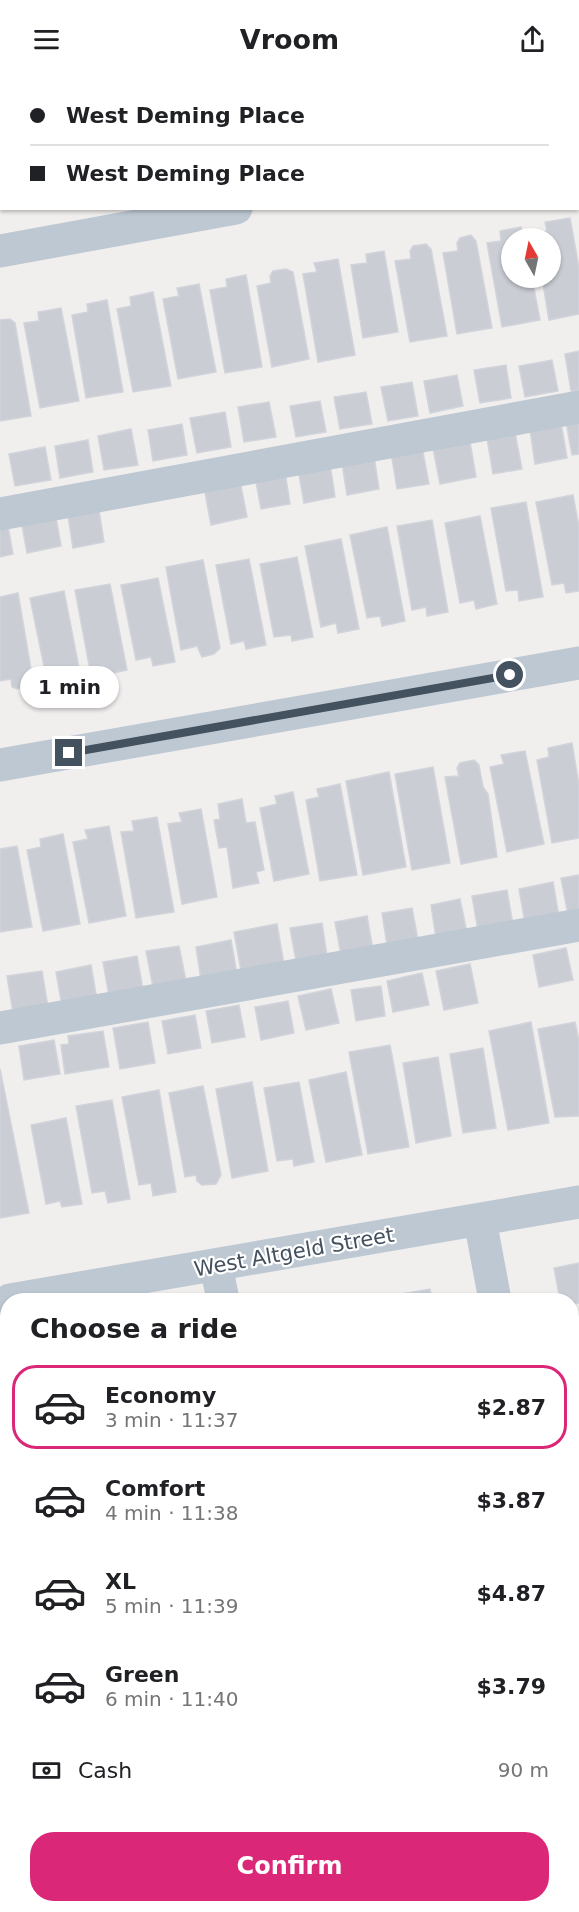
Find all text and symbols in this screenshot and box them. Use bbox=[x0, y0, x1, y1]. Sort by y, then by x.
icon: menu bbox=[30, 23, 63, 56]
icon: share bbox=[516, 23, 549, 56]
text: Vroom bbox=[240, 24, 339, 55]
text: West Deming Place bbox=[66, 103, 305, 128]
text: West Deming Place bbox=[66, 161, 305, 186]
north arrow bbox=[501, 228, 561, 288]
map controls bbox=[501, 228, 561, 288]
route start bbox=[496, 661, 523, 688]
callout: 1 min bbox=[20, 666, 118, 708]
text: 1 min bbox=[38, 675, 101, 699]
route end bbox=[55, 739, 82, 766]
street label: West Altgeld Street bbox=[192, 1223, 396, 1281]
text: Choose a ride bbox=[30, 1313, 238, 1344]
icon: car bbox=[33, 1380, 87, 1434]
text: Economy bbox=[105, 1383, 216, 1408]
text: $2.87 bbox=[476, 1395, 546, 1420]
text: 3 min · 11:37 bbox=[105, 1408, 239, 1432]
icon: car bbox=[33, 1473, 87, 1527]
text: Comfort bbox=[105, 1476, 205, 1501]
text: $3.87 bbox=[476, 1488, 546, 1513]
text: 4 min · 11:38 bbox=[105, 1501, 239, 1525]
icon: car bbox=[33, 1566, 87, 1620]
text: XL bbox=[105, 1569, 136, 1594]
text: $4.87 bbox=[476, 1581, 546, 1606]
text: 5 min · 11:39 bbox=[105, 1594, 239, 1618]
icon: car bbox=[33, 1659, 87, 1713]
text: Green bbox=[105, 1662, 179, 1687]
text: $3.79 bbox=[476, 1674, 546, 1699]
text: 6 min · 11:40 bbox=[105, 1687, 239, 1711]
icon: cash bbox=[30, 1754, 63, 1787]
text: Cash bbox=[78, 1758, 132, 1783]
text: 90 m bbox=[498, 1758, 549, 1782]
button: Confirm bbox=[30, 1832, 549, 1901]

